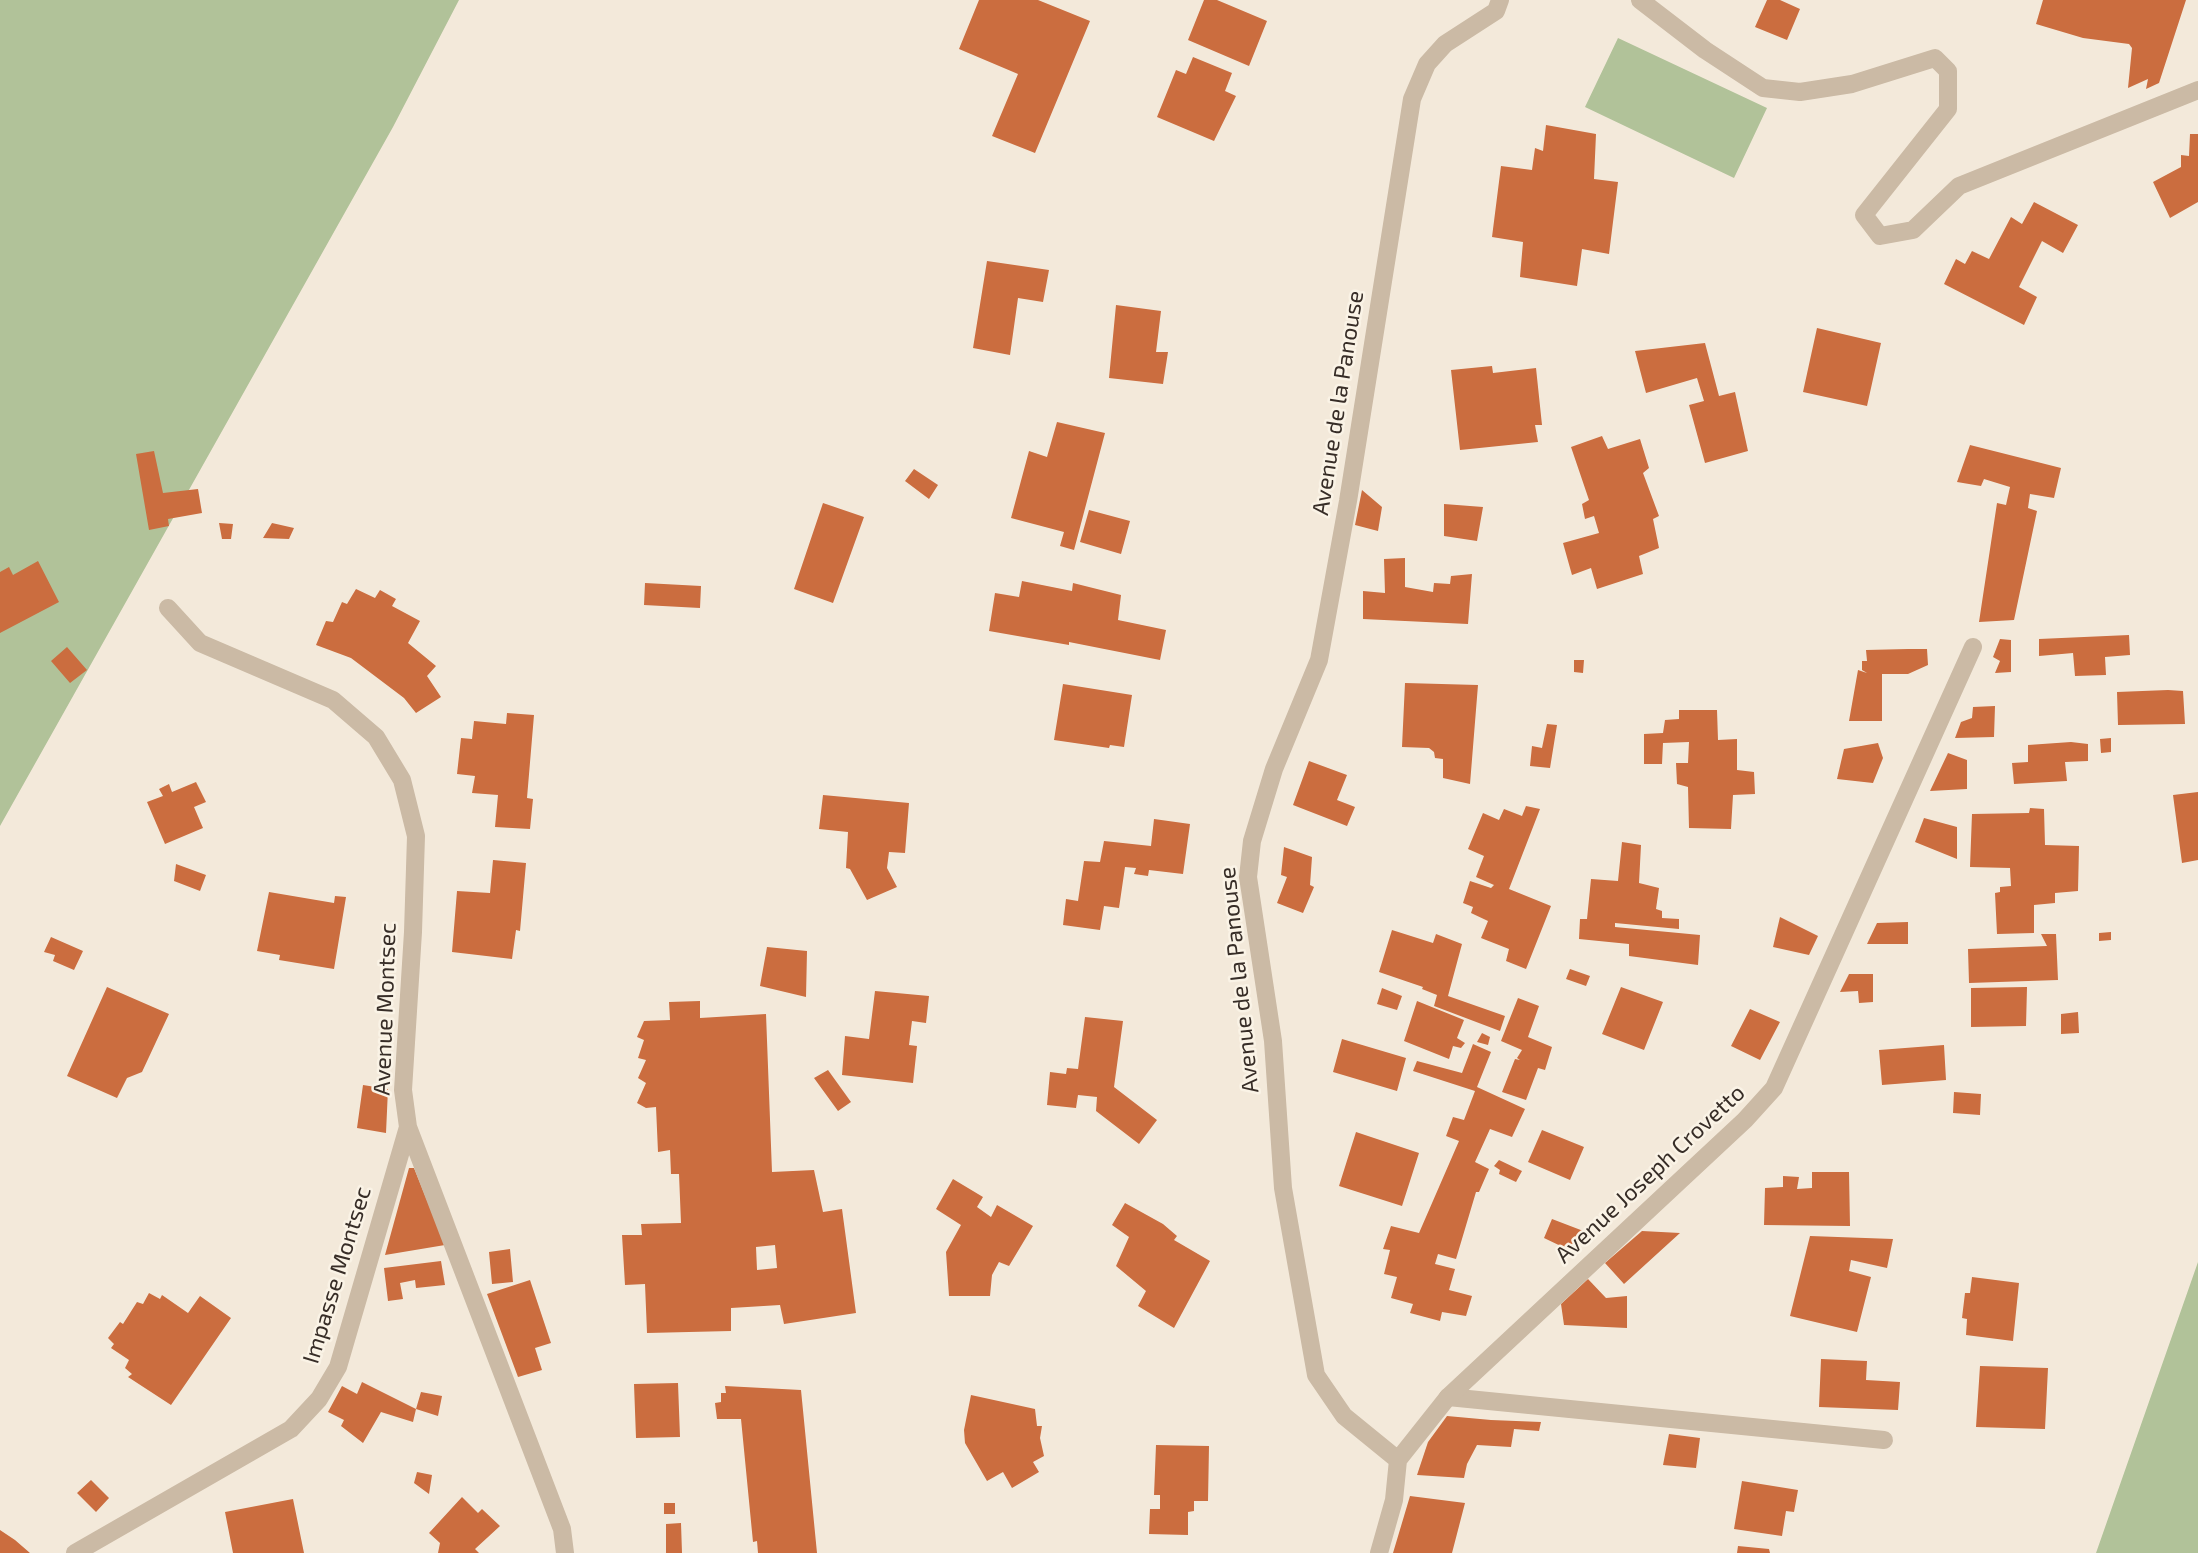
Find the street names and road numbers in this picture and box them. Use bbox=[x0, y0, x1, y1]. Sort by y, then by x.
street label: Avenue de la Panouse bbox=[1307, 289, 1369, 517]
street label: Avenue de la Panouse bbox=[1213, 866, 1265, 1094]
street label: Avenue Montsec bbox=[368, 922, 402, 1096]
street label: Avenue Joseph Crovetto bbox=[1550, 1079, 1750, 1269]
street label: Impasse Montsec bbox=[297, 1183, 377, 1367]

